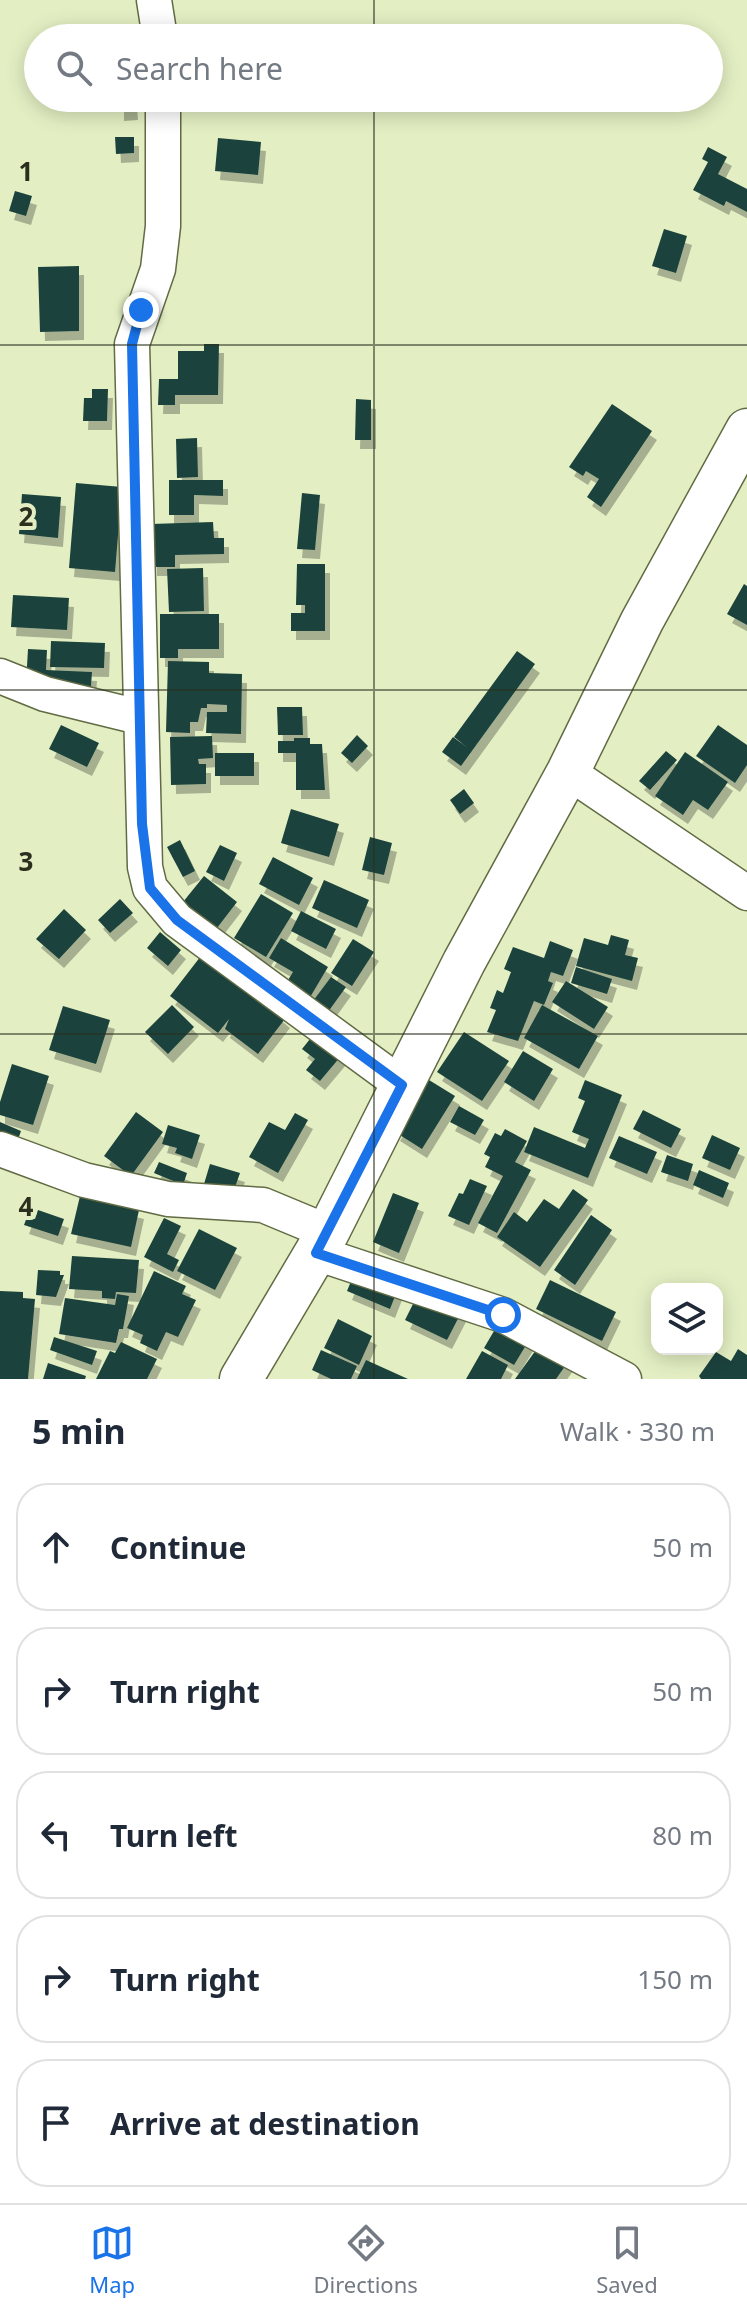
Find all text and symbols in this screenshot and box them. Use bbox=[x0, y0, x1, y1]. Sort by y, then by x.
search box bbox=[24, 24, 723, 112]
icon: search bbox=[52, 46, 96, 90]
text: Search here bbox=[116, 48, 283, 89]
text: 1 bbox=[19, 153, 33, 189]
route end bbox=[123, 292, 159, 328]
text: 2 bbox=[19, 498, 34, 534]
text: 3 bbox=[19, 843, 33, 879]
text: 4 bbox=[19, 1188, 34, 1224]
map controls bbox=[651, 1283, 723, 1355]
button: layers bbox=[651, 1283, 723, 1355]
route start bbox=[485, 1297, 521, 1333]
text: 5 min bbox=[32, 1408, 126, 1454]
text: Walk · 330 m bbox=[560, 1413, 715, 1449]
icon: ahead bbox=[34, 1525, 78, 1569]
text: Continue bbox=[110, 1527, 246, 1568]
text: 50 m bbox=[652, 1529, 713, 1565]
icon: right bbox=[34, 1669, 78, 1713]
text: Turn right bbox=[110, 1671, 260, 1712]
text: 50 m bbox=[652, 1673, 713, 1709]
icon: left bbox=[34, 1813, 78, 1857]
text: Turn left bbox=[110, 1815, 238, 1856]
text: 80 m bbox=[652, 1817, 713, 1853]
icon: right bbox=[34, 1957, 78, 2001]
text: Turn right bbox=[110, 1959, 260, 2000]
text: 150 m bbox=[637, 1961, 713, 1997]
icon: arrive bbox=[34, 2101, 78, 2145]
text: Arrive at destination bbox=[110, 2103, 420, 2144]
tab: Map bbox=[89, 2221, 135, 2299]
tab: Directions bbox=[313, 2221, 418, 2299]
tab: Saved bbox=[596, 2221, 658, 2299]

